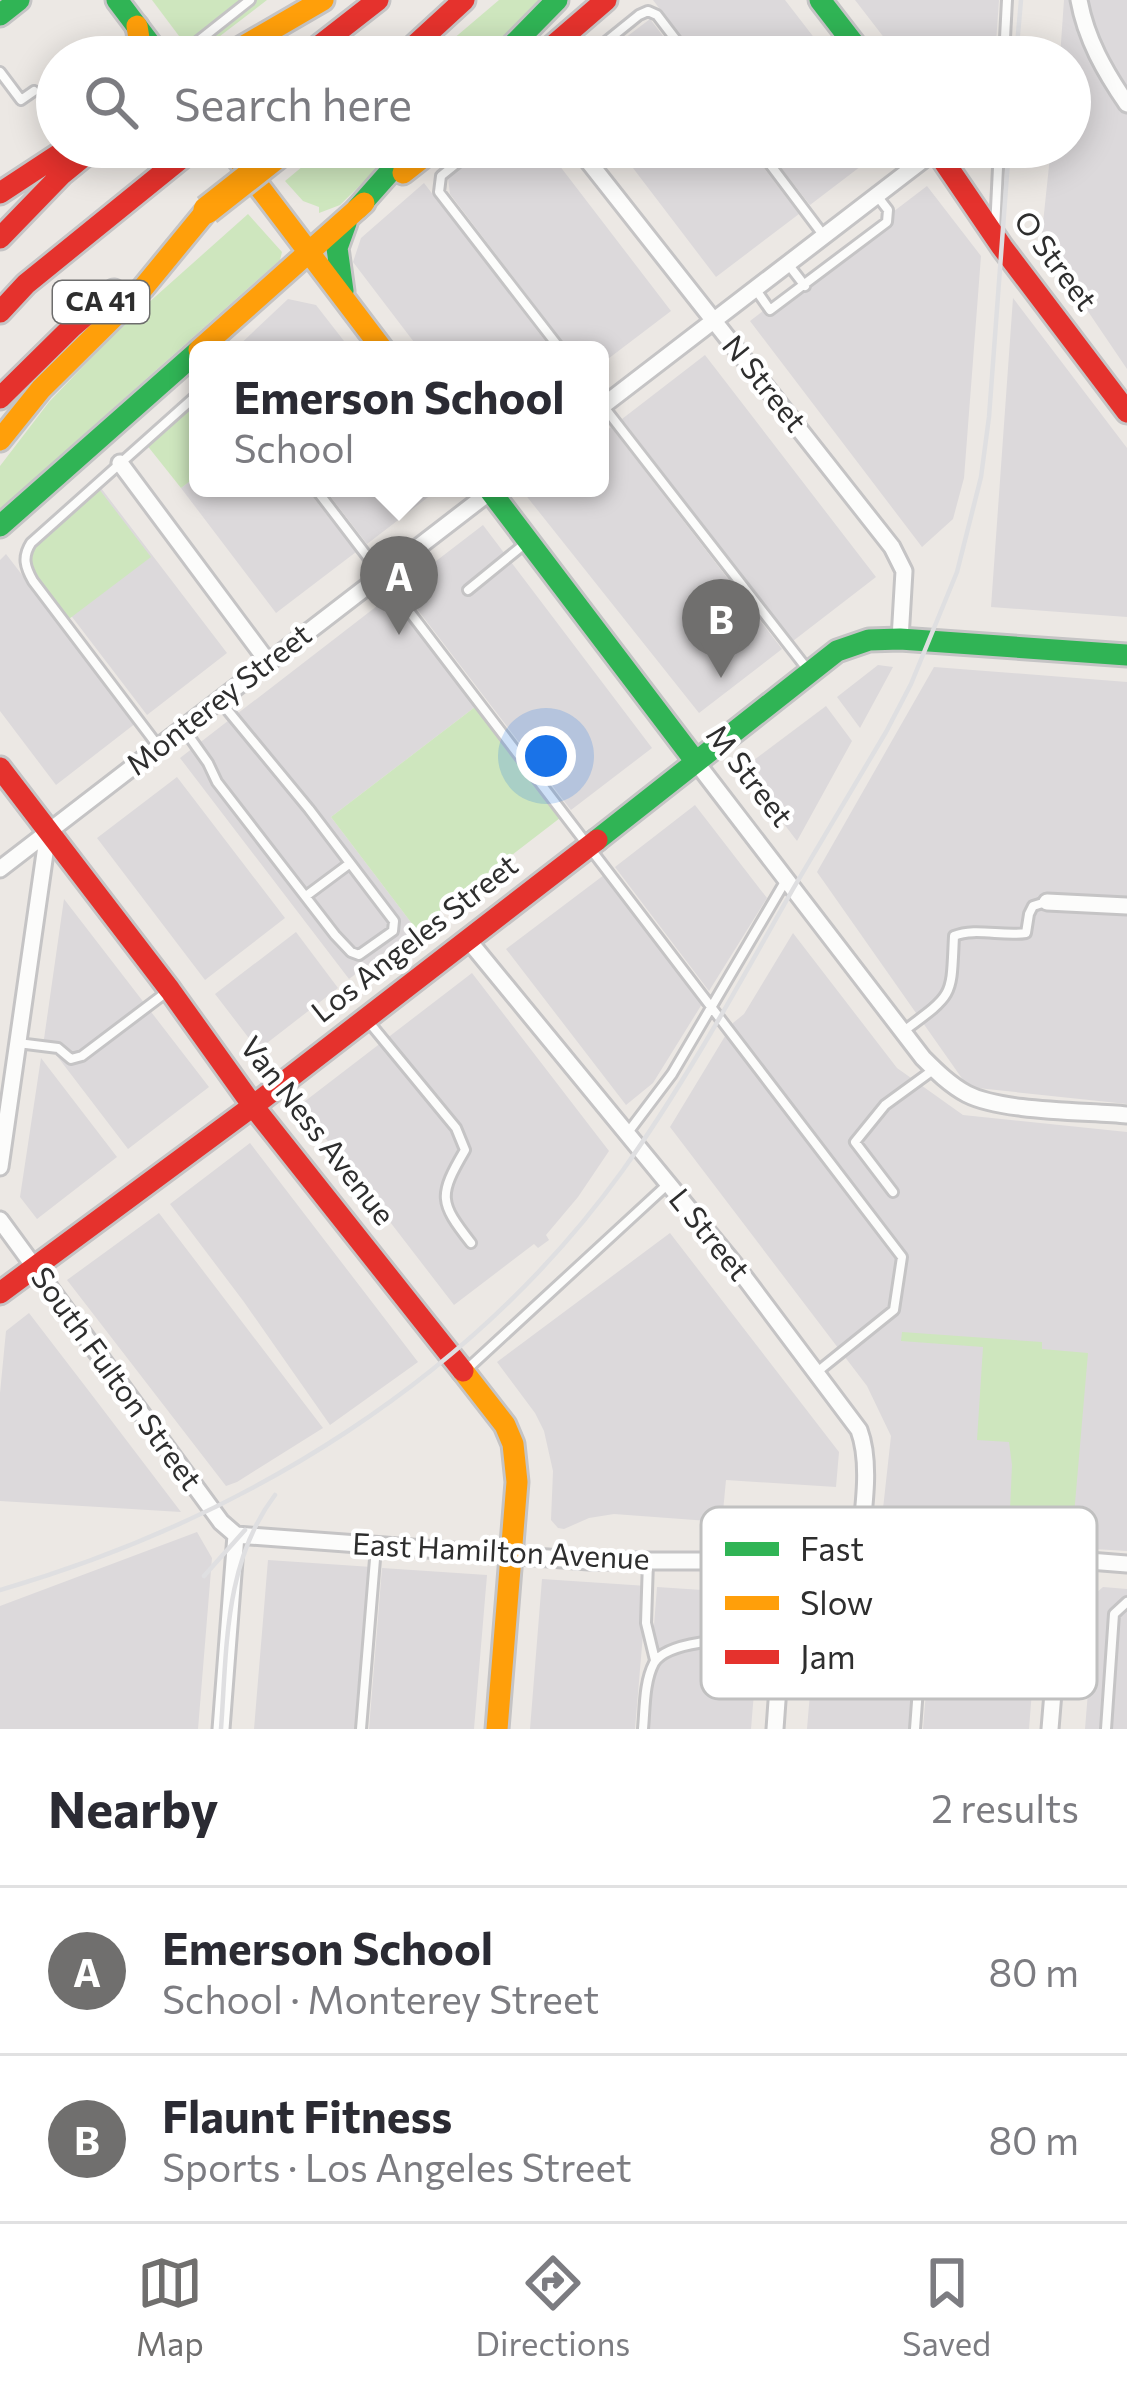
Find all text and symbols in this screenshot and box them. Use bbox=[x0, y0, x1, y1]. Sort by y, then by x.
search box bbox=[36, 36, 1091, 168]
icon: search bbox=[78, 69, 144, 135]
text: Search here bbox=[174, 75, 412, 130]
street label: O Street bbox=[1008, 202, 1106, 317]
road number: CA 41 bbox=[53, 281, 149, 323]
street label: N Street bbox=[716, 327, 816, 438]
popup bbox=[189, 341, 609, 497]
text: Emerson School bbox=[233, 368, 565, 423]
text: School bbox=[233, 423, 354, 471]
pin: A bbox=[360, 536, 438, 635]
pin: B bbox=[682, 579, 760, 678]
street label: Monterey Street bbox=[118, 614, 317, 782]
street label: M Street bbox=[700, 716, 802, 833]
your location bbox=[516, 726, 576, 786]
street label: Los Angeles Street bbox=[303, 845, 524, 1029]
street label: Van Ness Avenue bbox=[234, 1028, 404, 1231]
street label: L Street bbox=[663, 1180, 759, 1287]
street label: South Fulton Street bbox=[25, 1259, 211, 1496]
legend bbox=[701, 1507, 1097, 1699]
street label: East Hamilton Avenue bbox=[351, 1523, 651, 1576]
text: Fast bbox=[800, 1527, 864, 1568]
text: Slow bbox=[800, 1581, 873, 1622]
text: Jam bbox=[800, 1635, 856, 1676]
text: Nearby bbox=[48, 1776, 218, 1839]
text: 2 results bbox=[931, 1783, 1079, 1831]
text: Emerson School bbox=[162, 1919, 493, 1974]
text: A bbox=[73, 1947, 101, 1995]
text: 80 m bbox=[988, 1947, 1079, 1995]
text: School · Monterey Street bbox=[162, 1974, 599, 2022]
text: Flaunt Fitness bbox=[162, 2087, 452, 2142]
text: B bbox=[74, 2115, 100, 2163]
text: 80 m bbox=[988, 2115, 1079, 2163]
text: Sports · Los Angeles Street bbox=[162, 2142, 632, 2190]
tab: Map bbox=[136, 2250, 204, 2363]
tab: Directions bbox=[476, 2250, 630, 2363]
tab: Saved bbox=[902, 2250, 991, 2363]

